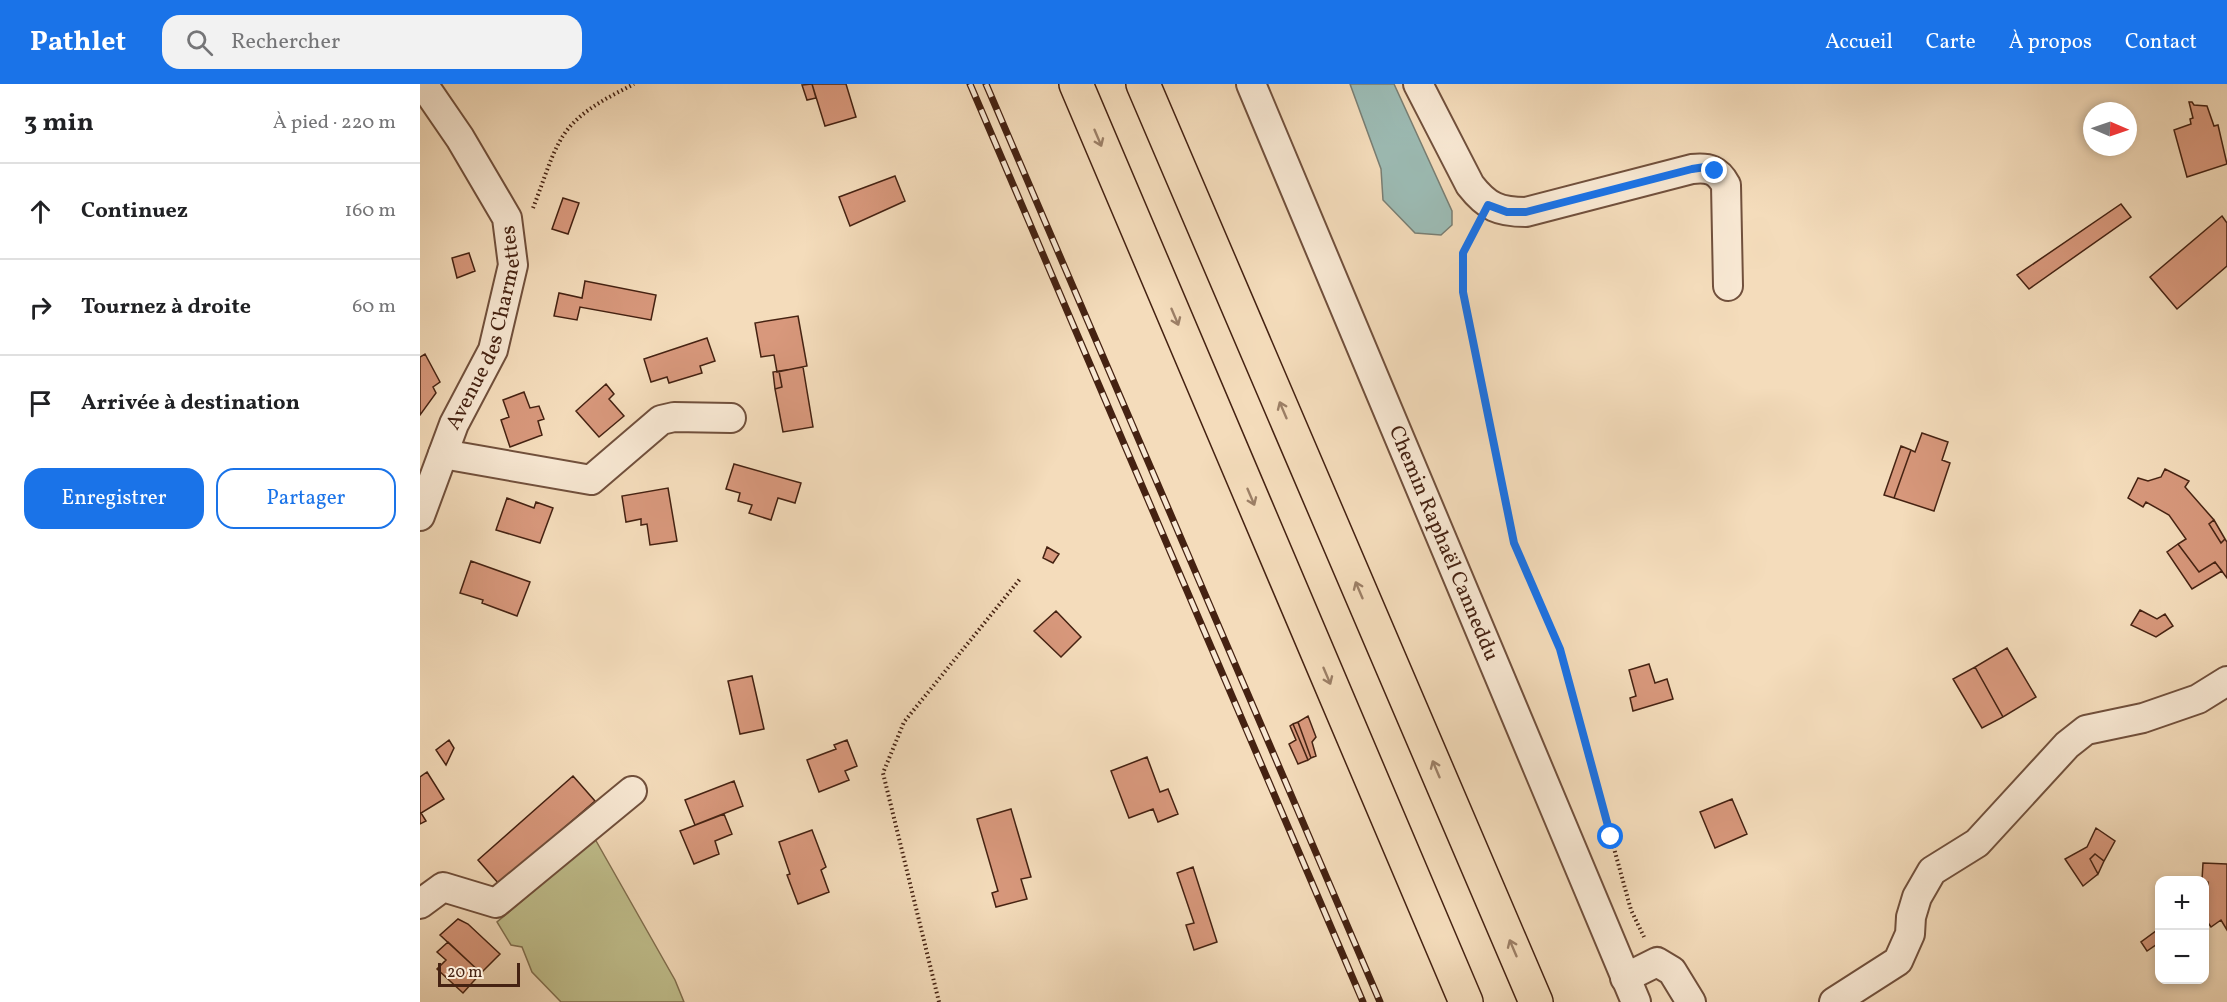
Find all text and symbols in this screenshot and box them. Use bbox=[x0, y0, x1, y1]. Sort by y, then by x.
search box bbox=[162, 15, 582, 69]
text: Pathlet bbox=[30, 23, 126, 62]
icon: search bbox=[183, 26, 216, 59]
text: Rechercher bbox=[231, 27, 340, 58]
text: Accueil bbox=[1825, 28, 1893, 57]
text: Carte bbox=[1926, 28, 1976, 57]
text: À propos bbox=[2009, 28, 2092, 57]
text: Contact bbox=[2125, 28, 2197, 57]
north arrow bbox=[2083, 102, 2137, 156]
text: 3 min bbox=[24, 105, 94, 141]
text: À pied · 220 m bbox=[273, 109, 396, 137]
one-way arrow bbox=[1093, 128, 1104, 147]
route end bbox=[1701, 157, 1727, 183]
icon: ahead bbox=[24, 195, 57, 228]
text: Continuez bbox=[81, 196, 188, 227]
text: 160 m bbox=[344, 197, 396, 225]
street label: Avenue des Charmettes bbox=[439, 224, 528, 435]
icon: right bbox=[24, 291, 57, 324]
text: Tournez à droite bbox=[81, 292, 251, 323]
text: 60 m bbox=[352, 293, 396, 321]
one-way arrow bbox=[1170, 308, 1181, 326]
icon: arrive bbox=[24, 387, 57, 420]
text: Arrivée à destination bbox=[81, 388, 300, 419]
one-way arrow bbox=[1277, 402, 1288, 420]
street label: Chemin Raphaël Canneddu bbox=[1381, 421, 1506, 665]
button: Enregistrer bbox=[24, 468, 204, 529]
button: Partager bbox=[216, 468, 396, 529]
one-way arrow bbox=[1246, 487, 1257, 505]
one-way arrow bbox=[1353, 581, 1365, 599]
one-way arrow bbox=[1322, 667, 1333, 685]
one-way arrow bbox=[1430, 760, 1441, 779]
route start bbox=[1597, 823, 1623, 849]
map controls bbox=[2155, 876, 2209, 984]
button: + bbox=[2155, 876, 2209, 930]
button: − bbox=[2155, 930, 2209, 984]
one-way arrow bbox=[1506, 940, 1518, 958]
scale bar bbox=[438, 960, 520, 988]
text: 20 m bbox=[447, 962, 482, 984]

